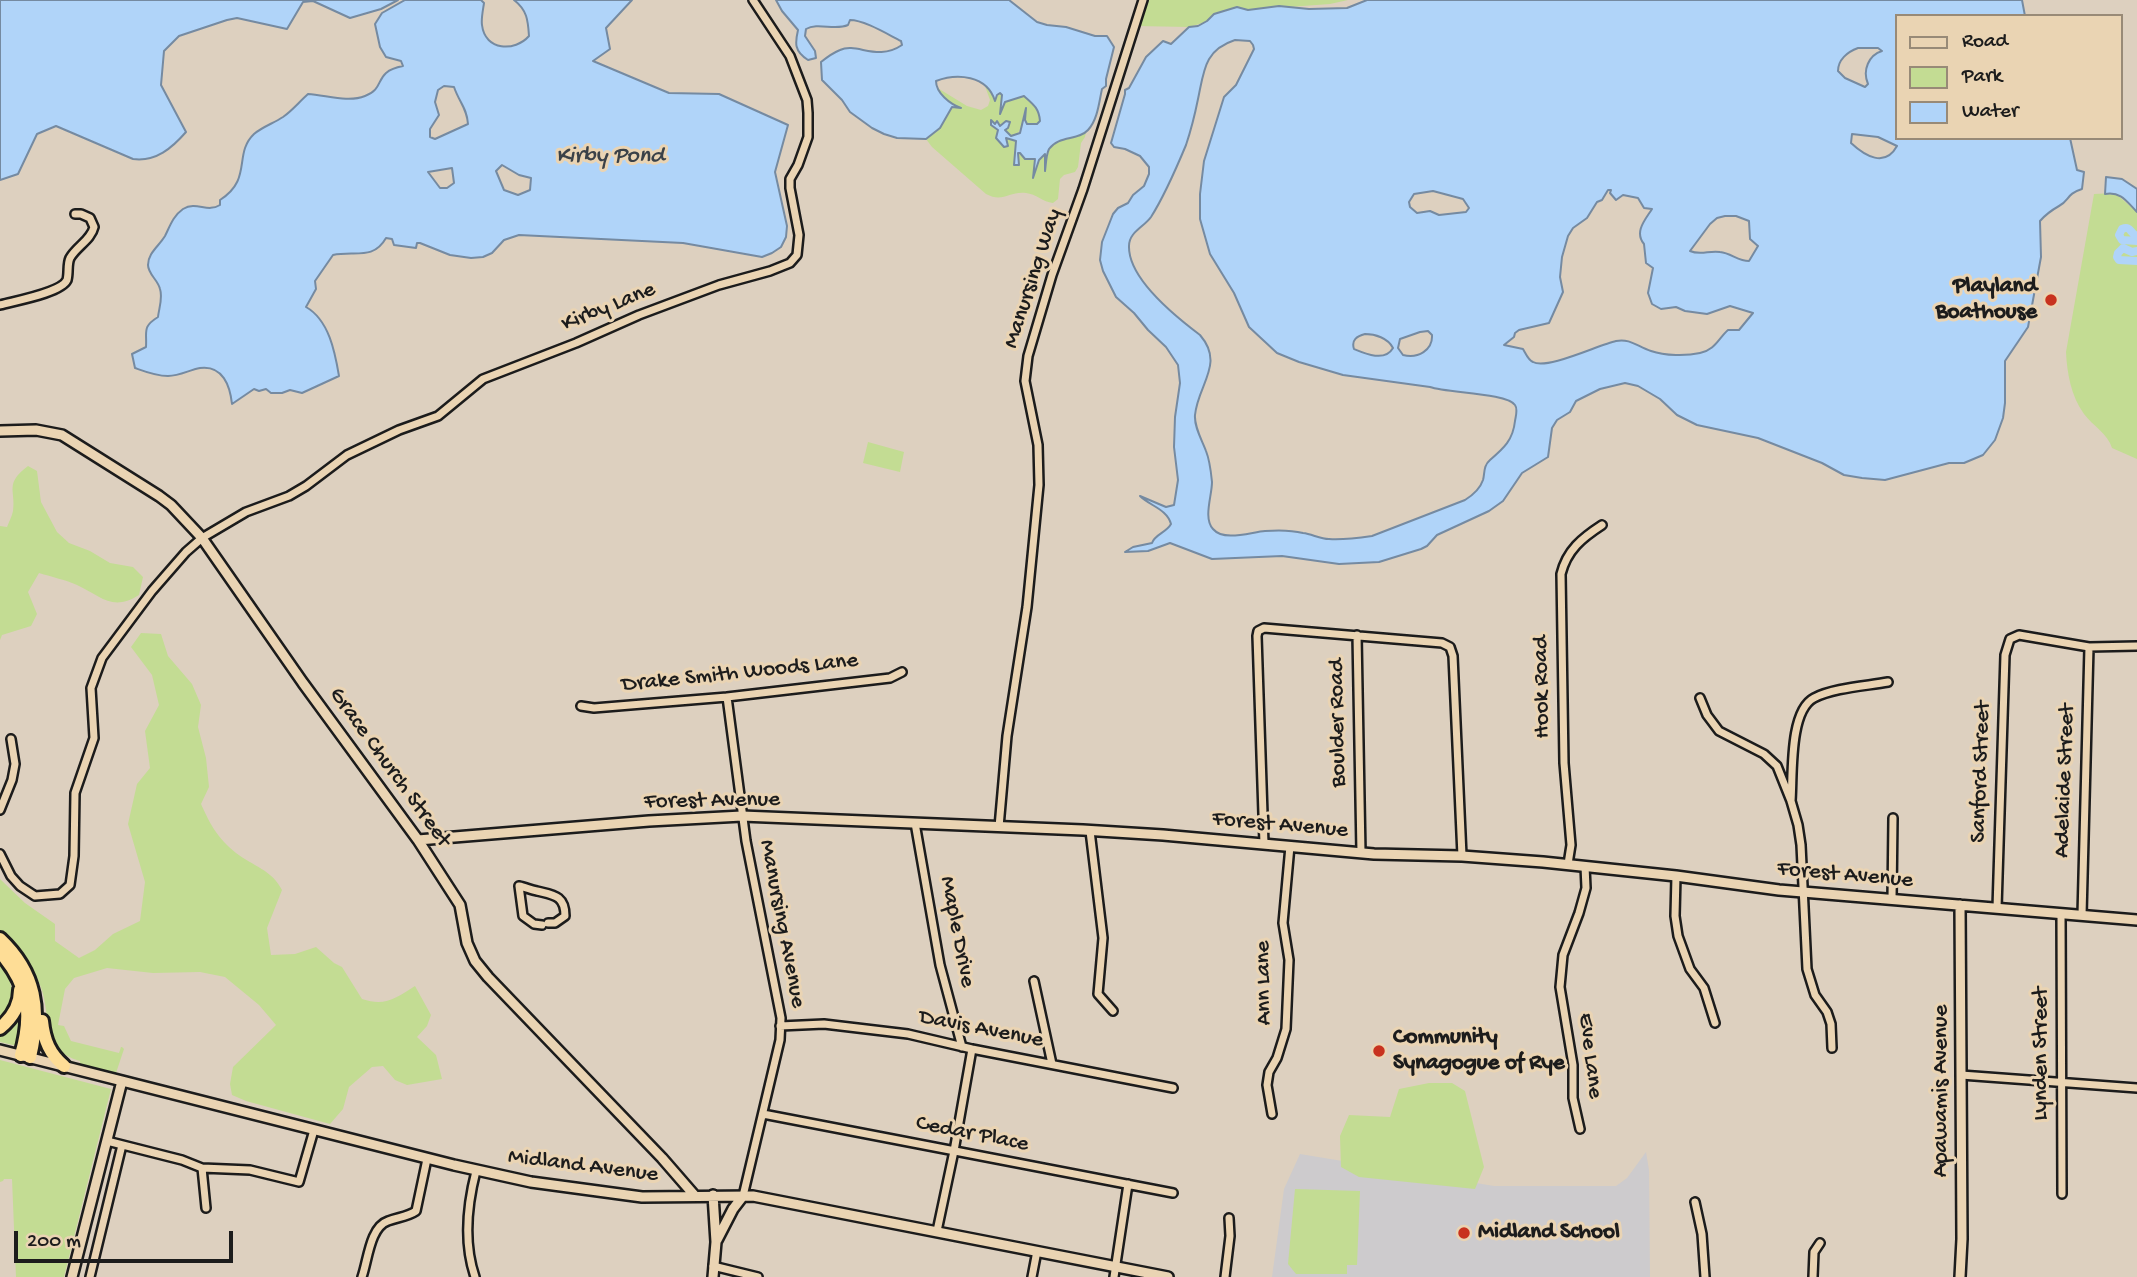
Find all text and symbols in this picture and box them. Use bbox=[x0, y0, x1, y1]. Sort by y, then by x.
legend bbox=[1896, 14, 2123, 140]
text: Road bbox=[1962, 30, 2008, 55]
text: Park bbox=[1962, 65, 2002, 90]
text: Water bbox=[1962, 100, 2018, 125]
water label: Kirby Pond bbox=[556, 143, 664, 171]
street label: Manursing Way bbox=[998, 206, 1070, 352]
place label: Playland Boathouse bbox=[1936, 273, 2037, 327]
street label: Kirby Lane bbox=[558, 277, 660, 339]
marker: Playland Boathouse bbox=[2043, 292, 2059, 308]
street label: Hook Road bbox=[1528, 635, 1558, 739]
street label: Drake Smith Woods Lane bbox=[620, 648, 860, 700]
street label: Boulder Road bbox=[1324, 658, 1354, 788]
street label: Grace Church Street bbox=[322, 683, 456, 853]
street label: Sanford Street bbox=[1966, 701, 1998, 843]
street label: Adelaide Street bbox=[2050, 704, 2082, 858]
street label: Forest Avenue bbox=[644, 787, 780, 817]
street label: Forest Avenue bbox=[1211, 806, 1349, 846]
street label: Manursing Avenue bbox=[751, 838, 811, 1010]
street label: Forest Avenue bbox=[1776, 856, 1914, 896]
street label: Maple Drive bbox=[932, 874, 980, 990]
street label: Ann Lane bbox=[1250, 940, 1280, 1026]
street label: Lynden Street bbox=[2028, 987, 2056, 1121]
street label: Davis Avenue bbox=[917, 1004, 1045, 1056]
street label: Apawamis Avenue bbox=[1928, 1005, 1956, 1177]
street label: Eve Lane bbox=[1570, 1012, 1608, 1100]
place label: Community Synagogue of Rye bbox=[1393, 1024, 1565, 1078]
marker: Community Synagogue of Rye bbox=[1371, 1043, 1387, 1059]
street label: Cedar Place bbox=[913, 1111, 1031, 1159]
street label: Midland Avenue bbox=[506, 1144, 660, 1190]
scale bar bbox=[18, 1218, 236, 1262]
place label: Midland School bbox=[1478, 1219, 1620, 1247]
marker: Midland School bbox=[1456, 1225, 1472, 1241]
text: 200 m bbox=[27, 1230, 81, 1255]

